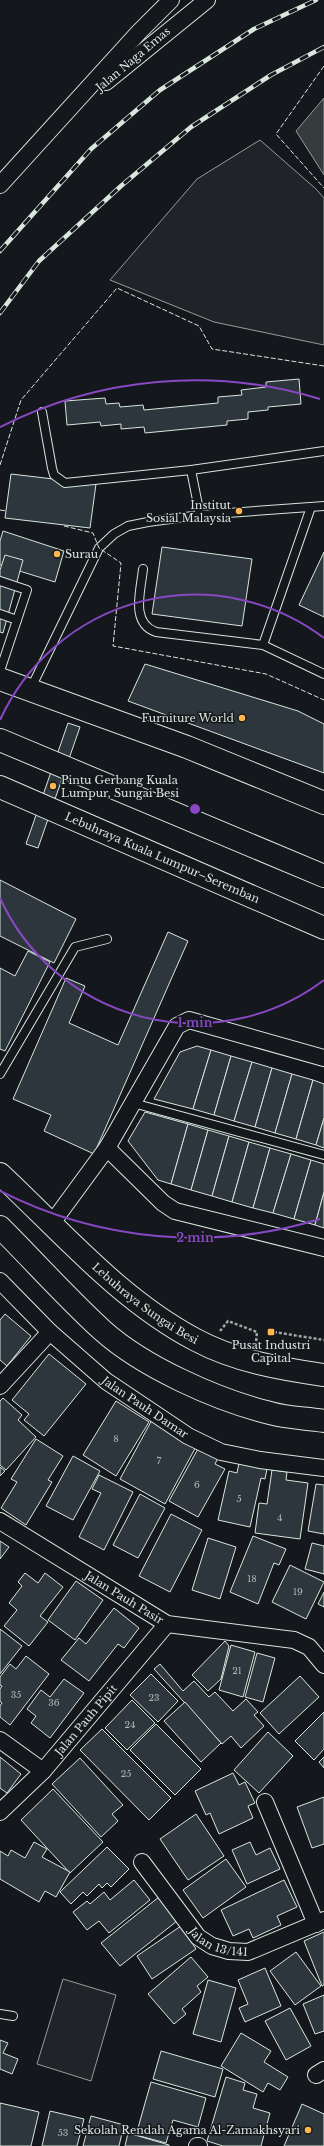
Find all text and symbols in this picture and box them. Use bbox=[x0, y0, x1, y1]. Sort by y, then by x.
street label: Jalan Naga Emas bbox=[91, 24, 173, 95]
place label: Institut Sosial Malaysia bbox=[146, 498, 232, 525]
marker: Institut Sosial Malaysia bbox=[234, 506, 244, 516]
place label: Surau bbox=[65, 547, 99, 561]
marker: Surau bbox=[52, 549, 62, 559]
place label: Furniture World bbox=[142, 711, 235, 725]
marker: Furniture World bbox=[237, 713, 247, 723]
place label: Pintu Gerbang Kuala Lumpur, Sungai Besi bbox=[61, 773, 179, 800]
marker: Pintu Gerbang Kuala Lumpur, Sungai Besi bbox=[48, 781, 58, 791]
centre of rings bbox=[188, 802, 202, 816]
street label: Lebuhraya Kuala Lumpur–Seremban bbox=[63, 809, 262, 906]
text: 1 min bbox=[178, 1015, 213, 1030]
text: 2 min bbox=[176, 1230, 214, 1245]
street label: Lebuhraya Sungai Besi bbox=[89, 1260, 201, 1347]
marker: Pusat Industri Capital bbox=[266, 1327, 276, 1337]
place label: Pusat Industri Capital bbox=[232, 1338, 310, 1365]
street label: Jalan Pauh Damar bbox=[97, 1372, 192, 1442]
house number: 8 bbox=[113, 1433, 119, 1444]
house number: 7 bbox=[157, 1455, 162, 1466]
house number: 6 bbox=[194, 1479, 200, 1490]
house number: 5 bbox=[236, 1493, 242, 1504]
house number: 4 bbox=[277, 1512, 283, 1523]
street label: Jalan Pauh Pasir bbox=[81, 1567, 167, 1628]
house number: 18 bbox=[247, 1573, 257, 1584]
house number: 19 bbox=[293, 1586, 303, 1597]
house number: 21 bbox=[232, 1665, 242, 1676]
street label: Jalan Pauh Pipit bbox=[51, 1681, 121, 1760]
house number: 35 bbox=[11, 1689, 21, 1700]
house number: 23 bbox=[148, 1692, 160, 1703]
house number: 36 bbox=[48, 1697, 60, 1708]
house number: 24 bbox=[125, 1719, 135, 1730]
house number: 25 bbox=[121, 1768, 131, 1779]
street label: Jalan 13/141 bbox=[185, 1923, 248, 1959]
place label: Sekolah Rendah Agama Al-Zamakhsyari bbox=[74, 2123, 300, 2137]
marker: Sekolah Rendah Agama Al-Zamakhsyari bbox=[303, 2125, 313, 2135]
house number: 53 bbox=[58, 2127, 68, 2138]

